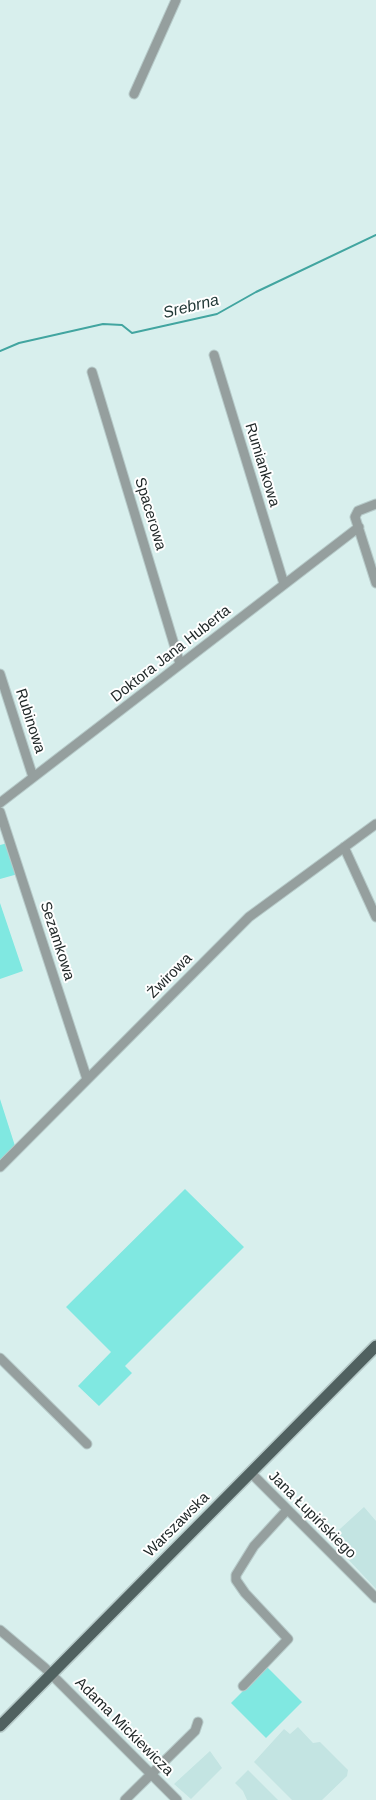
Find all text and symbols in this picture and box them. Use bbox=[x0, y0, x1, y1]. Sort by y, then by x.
water label: Srebrna bbox=[161, 291, 221, 323]
street label: Rumiankowa bbox=[241, 421, 283, 509]
street label: Spacerowa bbox=[130, 475, 170, 553]
street label: Doktora Jana Huberta bbox=[108, 602, 234, 706]
street label: Rubinowa bbox=[11, 686, 49, 756]
street label: Sezamkowa bbox=[36, 899, 78, 983]
street label: Żwirowa bbox=[144, 950, 196, 1002]
street label: Jana Łupińskiego bbox=[264, 1467, 360, 1563]
street label: Warszawska bbox=[141, 1489, 213, 1561]
street label: Adama Mickiewicza bbox=[71, 1674, 177, 1780]

